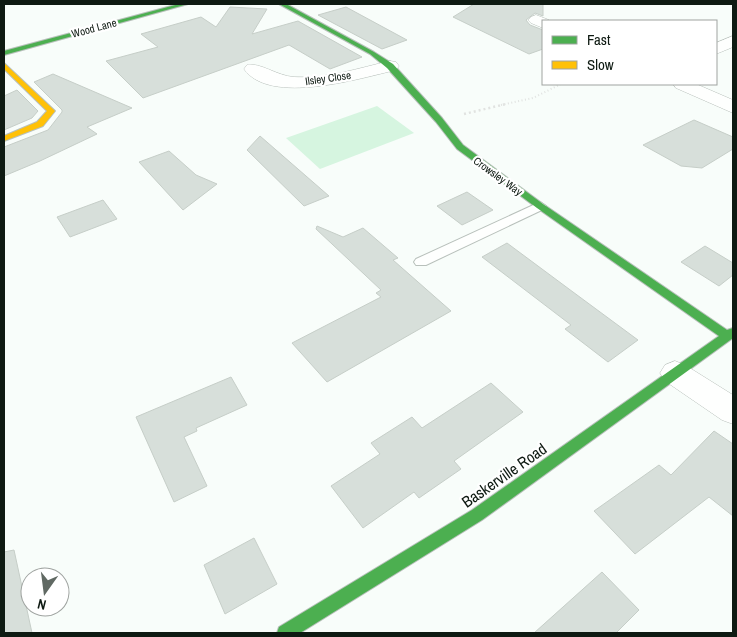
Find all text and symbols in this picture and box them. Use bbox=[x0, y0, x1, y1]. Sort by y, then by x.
street label: Wood Lane bbox=[70, 15, 118, 41]
legend bbox=[542, 20, 717, 85]
text: Fast bbox=[587, 29, 611, 50]
text: Slow bbox=[587, 54, 614, 75]
street label: Ilsley Close bbox=[304, 68, 352, 88]
street label: Crowsley Way bbox=[471, 153, 526, 199]
street label: Baskerville Road bbox=[457, 438, 551, 512]
north arrow bbox=[20, 567, 70, 617]
text: N bbox=[36, 595, 48, 614]

